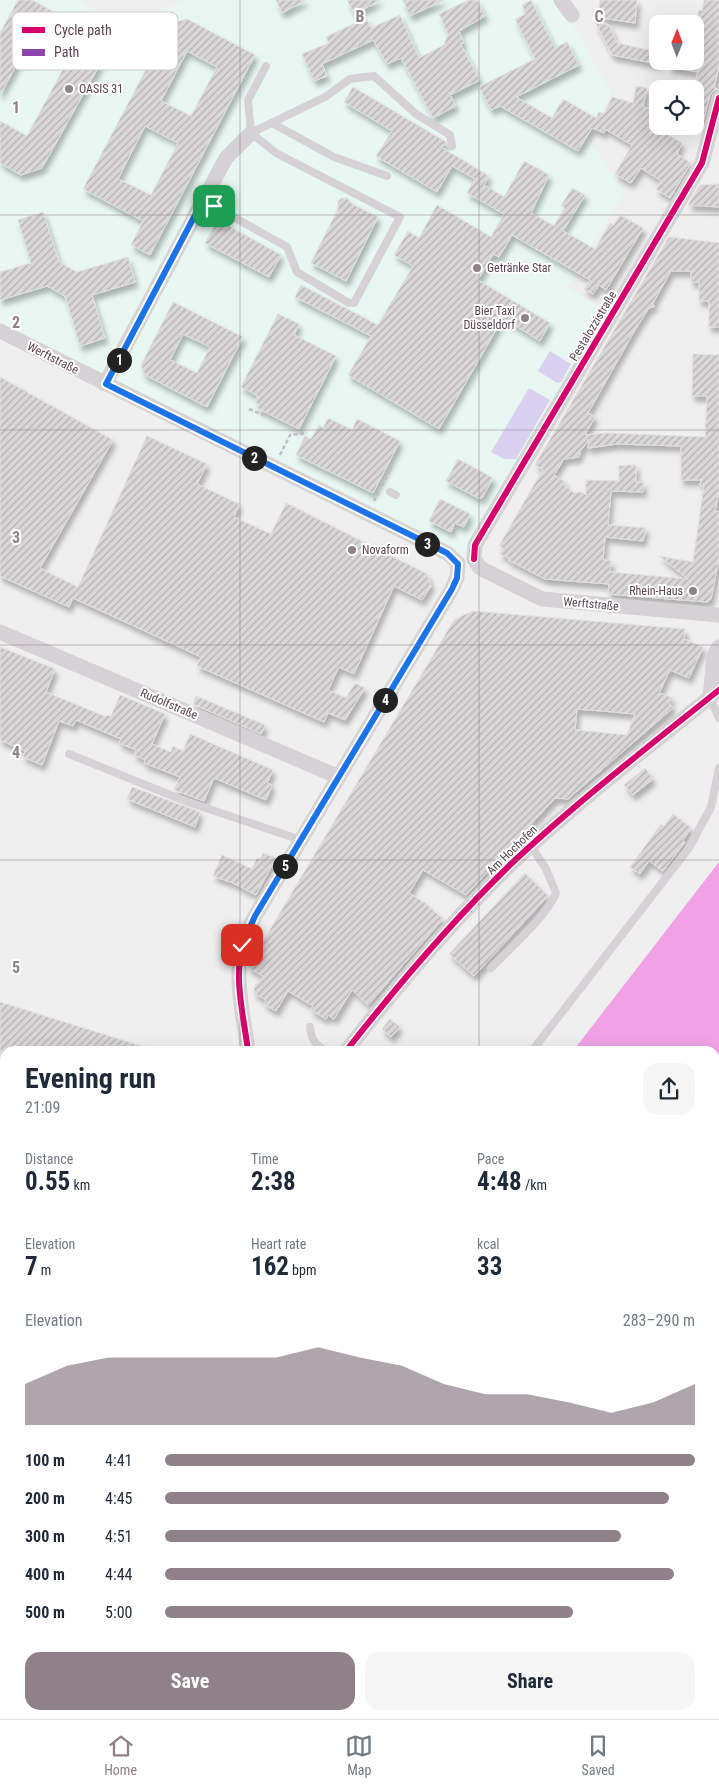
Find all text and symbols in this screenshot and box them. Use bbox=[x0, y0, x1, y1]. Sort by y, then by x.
text: B bbox=[356, 7, 365, 26]
text: C bbox=[594, 7, 604, 26]
legend bbox=[12, 12, 178, 70]
north arrow bbox=[649, 15, 704, 70]
map controls bbox=[649, 15, 704, 135]
text: Cycle path bbox=[54, 22, 112, 38]
text: Path bbox=[54, 44, 79, 60]
button: locate bbox=[649, 80, 704, 135]
place label: OASIS 31 bbox=[79, 82, 123, 96]
marker: OASIS 31 bbox=[63, 83, 75, 95]
text: 1 bbox=[12, 98, 20, 117]
pin bbox=[193, 185, 235, 227]
icon: arrive bbox=[200, 192, 228, 220]
place label: Getränke Star bbox=[487, 261, 551, 275]
marker: Getränke Star bbox=[471, 262, 483, 274]
street label: Pestalozzistraße bbox=[567, 288, 620, 363]
place label: Bier Taxi Düsseldorf bbox=[464, 304, 515, 332]
marker: Bier Taxi Düsseldorf bbox=[519, 312, 531, 324]
text: 2 bbox=[12, 313, 20, 332]
street label: Werftstraße bbox=[25, 339, 81, 377]
pin: 1 bbox=[106, 348, 132, 372]
text: 1 bbox=[116, 352, 123, 368]
pin: 2 bbox=[242, 446, 266, 470]
text: 2 bbox=[251, 450, 258, 466]
text: 3 bbox=[12, 528, 20, 547]
pin: 3 bbox=[414, 532, 440, 556]
text: 3 bbox=[424, 536, 431, 552]
place label: Novaform bbox=[362, 543, 409, 557]
marker: Novaform bbox=[346, 544, 358, 556]
place label: Rhein-Haus bbox=[629, 584, 683, 598]
marker: Rhein-Haus bbox=[687, 585, 699, 597]
street label: Werftstraße bbox=[563, 595, 620, 613]
street label: Rudolfstraße bbox=[138, 686, 200, 722]
pin: 4 bbox=[372, 688, 398, 712]
text: 4 bbox=[382, 692, 389, 708]
text: 4 bbox=[12, 743, 20, 762]
street label: Am Hochofen bbox=[484, 822, 540, 877]
pin: 5 bbox=[272, 854, 298, 878]
text: 5 bbox=[282, 858, 289, 874]
pin bbox=[221, 924, 263, 966]
icon: check bbox=[228, 931, 256, 959]
text: 5 bbox=[12, 958, 20, 977]
text: Evening run bbox=[25, 1062, 156, 1095]
button: share bbox=[643, 1063, 695, 1115]
text: 21:09 bbox=[25, 1098, 60, 1117]
text: Distance bbox=[25, 1151, 73, 1167]
text: Time bbox=[251, 1151, 279, 1167]
text: Pace bbox=[477, 1151, 504, 1167]
text: 0.55 bbox=[25, 1167, 70, 1196]
text: 2:38 bbox=[251, 1167, 296, 1196]
text: 4:48 bbox=[477, 1167, 522, 1196]
text: km bbox=[70, 1177, 90, 1193]
text: /km bbox=[522, 1177, 547, 1193]
text: Elevation bbox=[25, 1236, 75, 1252]
text: Heart rate bbox=[251, 1236, 306, 1252]
text: kcal bbox=[477, 1236, 500, 1252]
text: 7 bbox=[25, 1252, 38, 1281]
text: 162 bbox=[251, 1252, 289, 1281]
text: 33 bbox=[477, 1252, 502, 1281]
text: m bbox=[38, 1262, 51, 1278]
text: bpm bbox=[289, 1262, 316, 1278]
text: Elevation bbox=[25, 1311, 83, 1330]
text: 283–290 m bbox=[623, 1311, 695, 1330]
text: 100 m bbox=[25, 1451, 65, 1470]
text: 4:41 bbox=[105, 1451, 132, 1470]
text: 200 m bbox=[25, 1489, 65, 1508]
text: 4:45 bbox=[105, 1489, 132, 1508]
text: 300 m bbox=[25, 1527, 65, 1546]
text: 4:51 bbox=[105, 1527, 132, 1546]
text: 400 m bbox=[25, 1565, 65, 1584]
text: 4:44 bbox=[105, 1565, 132, 1584]
text: 500 m bbox=[25, 1603, 65, 1622]
text: 5:00 bbox=[105, 1603, 132, 1622]
button: Save bbox=[25, 1652, 355, 1710]
button: Share bbox=[365, 1652, 695, 1710]
tab: Home bbox=[104, 1732, 137, 1778]
tab: Map bbox=[345, 1732, 373, 1778]
tab: Saved bbox=[582, 1732, 615, 1778]

